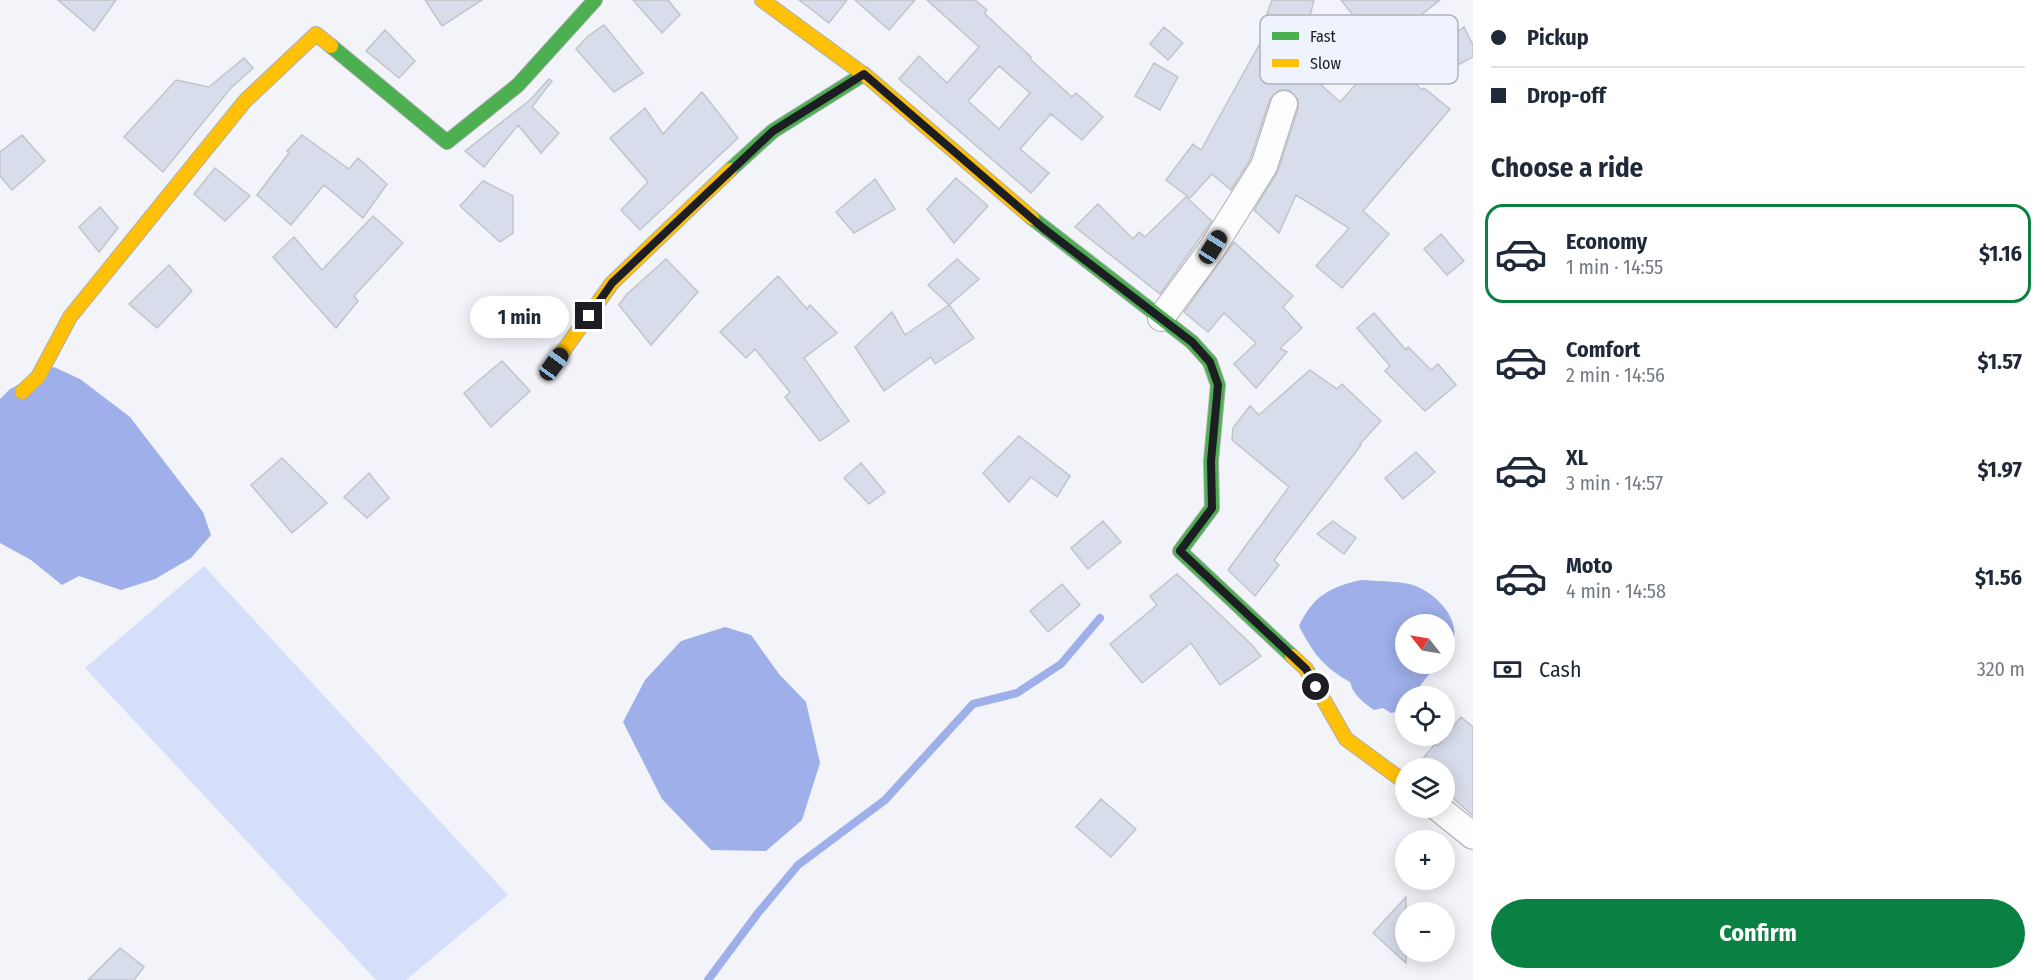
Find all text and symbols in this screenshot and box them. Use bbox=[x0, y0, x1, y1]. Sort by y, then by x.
legend bbox=[1260, 15, 1458, 84]
text: Pickup bbox=[1527, 24, 1589, 51]
text: Fast bbox=[1310, 27, 1337, 46]
text: Slow bbox=[1310, 54, 1341, 73]
text: Drop-off bbox=[1527, 82, 1606, 109]
text: Choose a ride bbox=[1491, 152, 1643, 184]
car bbox=[1196, 227, 1230, 267]
icon: car bbox=[1494, 227, 1548, 281]
text: Economy bbox=[1566, 228, 1647, 255]
text: $1.16 bbox=[1979, 240, 2022, 267]
text: 1 min · 14:55 bbox=[1566, 255, 1663, 279]
callout: 1 min bbox=[469, 295, 568, 337]
route end bbox=[575, 302, 602, 329]
text: 1 min bbox=[498, 305, 541, 329]
icon: car bbox=[1494, 335, 1548, 389]
text: Comfort bbox=[1566, 336, 1640, 363]
car bbox=[536, 344, 572, 384]
text: $1.57 bbox=[1978, 348, 2022, 375]
text: 2 min · 14:56 bbox=[1566, 363, 1665, 387]
icon: car bbox=[1494, 443, 1548, 497]
text: XL bbox=[1566, 444, 1588, 471]
text: $1.97 bbox=[1977, 456, 2022, 483]
text: 3 min · 14:57 bbox=[1566, 471, 1663, 495]
icon: car bbox=[1494, 551, 1548, 605]
text: Moto bbox=[1566, 552, 1613, 579]
text: $1.56 bbox=[1975, 564, 2022, 591]
text: 4 min · 14:58 bbox=[1566, 579, 1666, 603]
north arrow bbox=[1395, 614, 1455, 674]
map controls bbox=[1395, 614, 1455, 962]
icon: cash bbox=[1491, 653, 1524, 686]
text: Cash bbox=[1539, 656, 1582, 683]
text: 320 m bbox=[1977, 657, 2025, 681]
route start bbox=[1302, 673, 1329, 700]
button: locate bbox=[1395, 686, 1455, 746]
button: layers bbox=[1395, 758, 1455, 818]
button: + bbox=[1395, 830, 1455, 890]
button: Confirm bbox=[1491, 899, 2025, 968]
button: − bbox=[1395, 902, 1455, 962]

